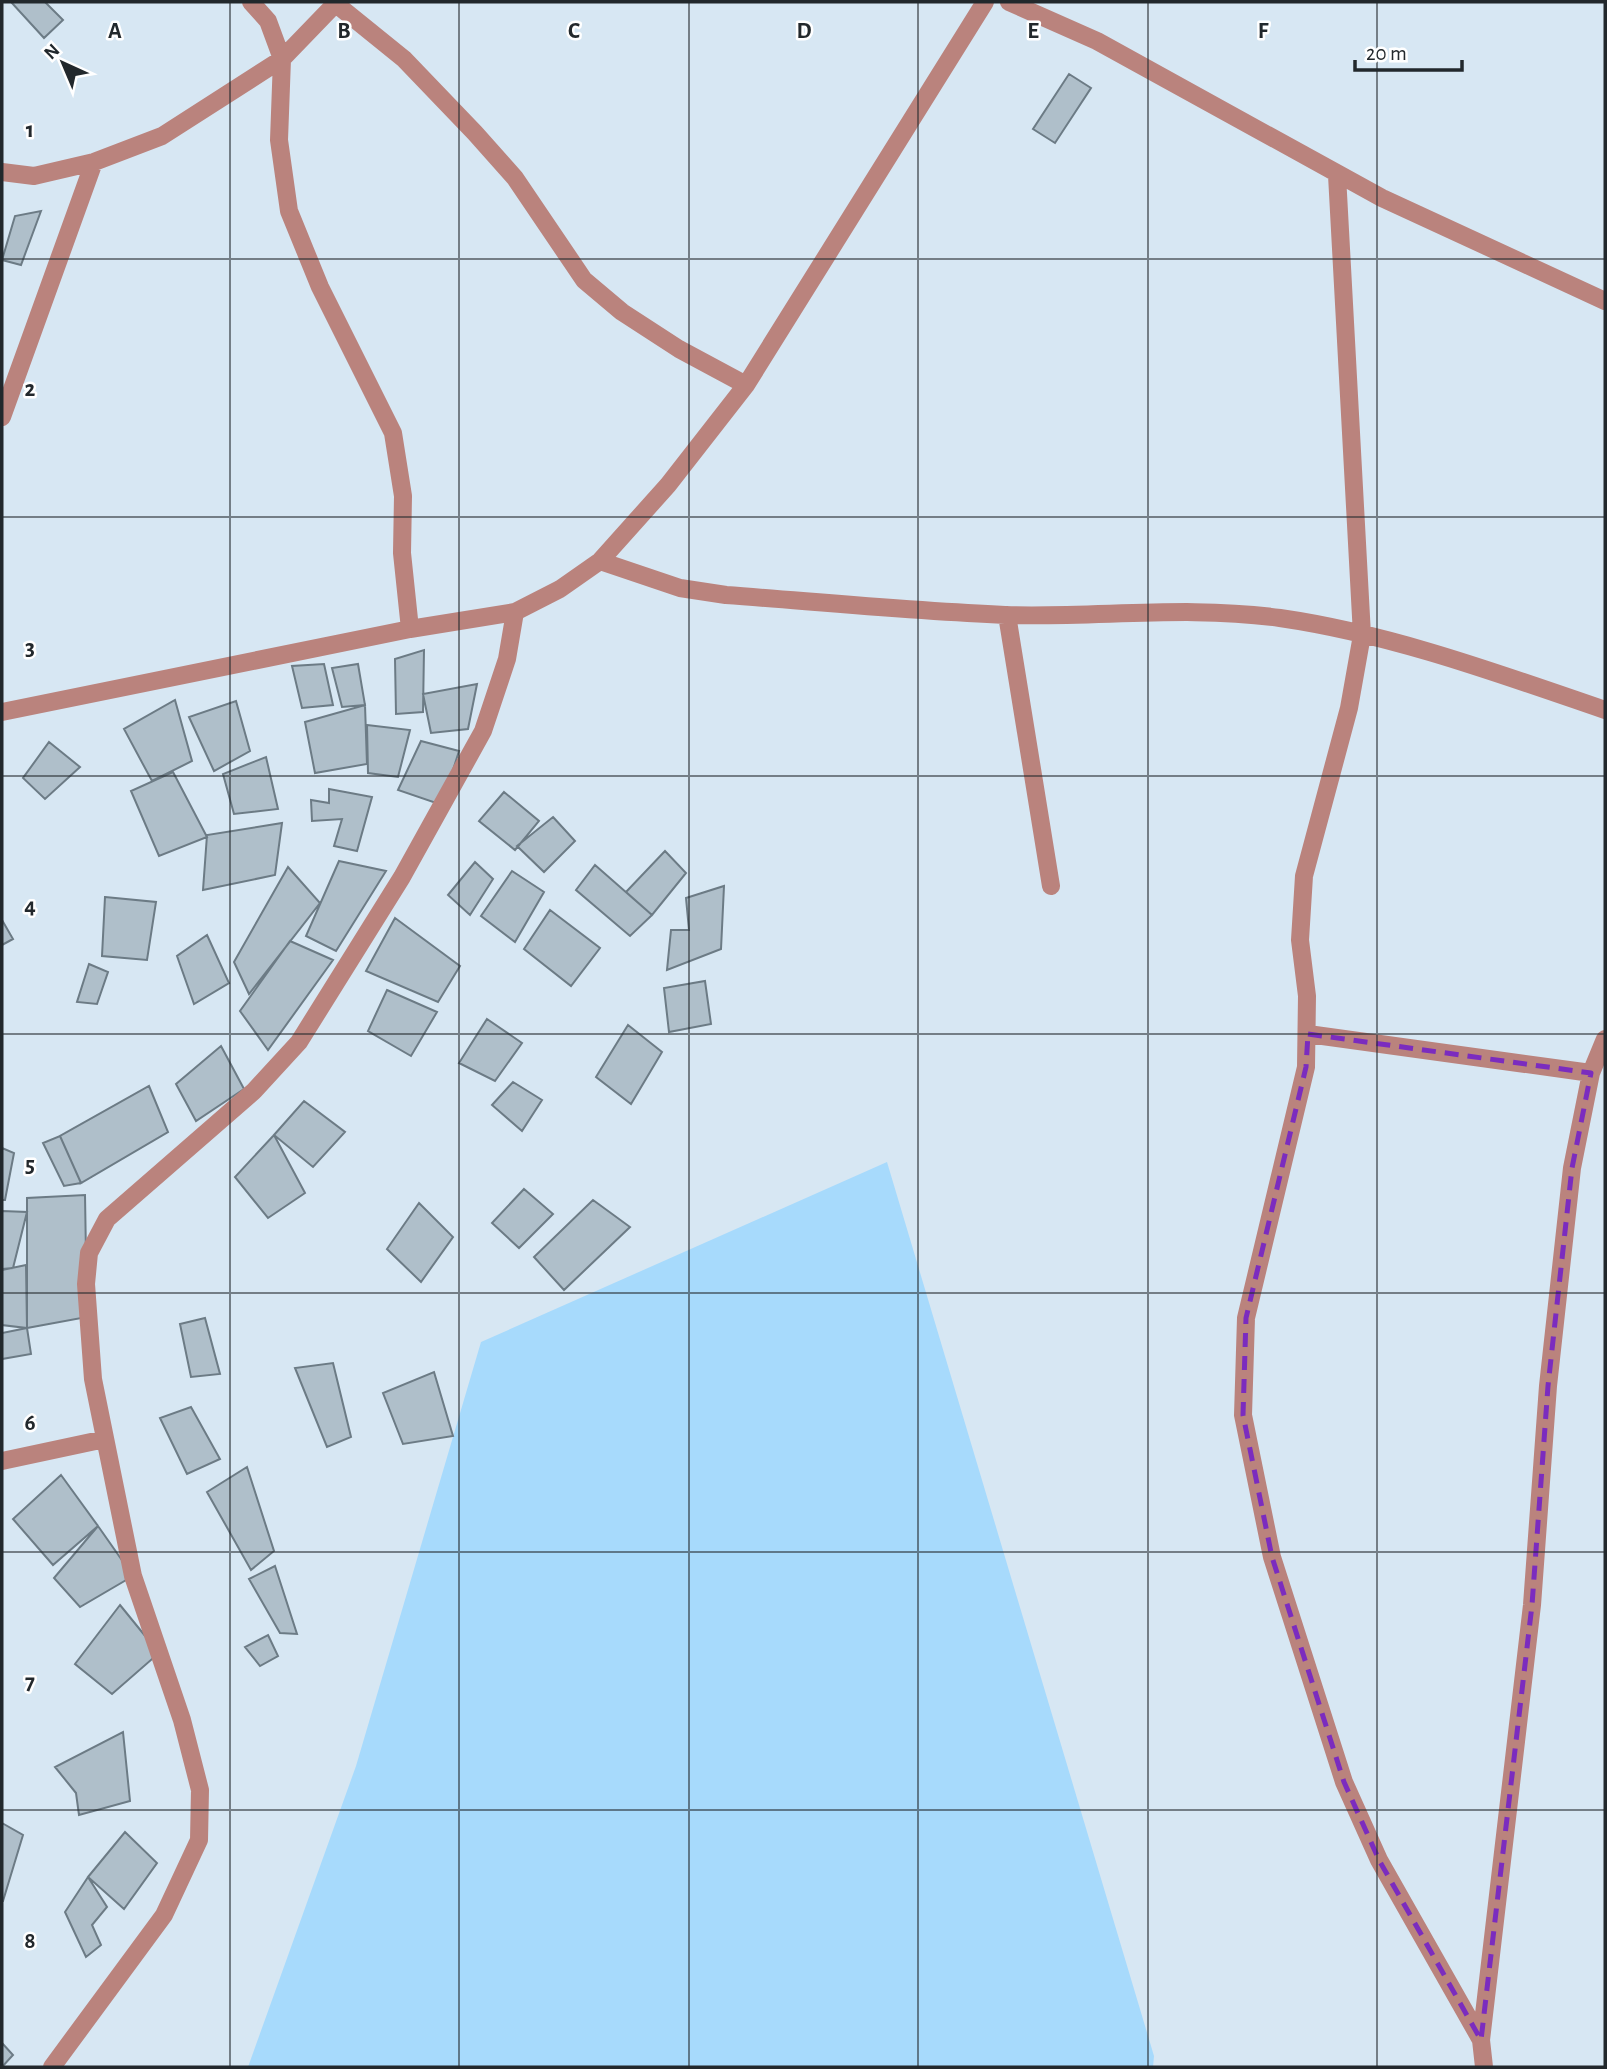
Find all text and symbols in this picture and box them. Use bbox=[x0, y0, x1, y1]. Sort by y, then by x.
text: A bbox=[108, 20, 122, 43]
text: B bbox=[337, 20, 351, 43]
text: C bbox=[568, 20, 580, 43]
text: D bbox=[796, 20, 812, 43]
text: E bbox=[1027, 20, 1039, 43]
text: F bbox=[1258, 20, 1269, 43]
north arrow bbox=[28, 28, 98, 98]
scale bar bbox=[1355, 28, 1462, 72]
text: N bbox=[41, 40, 64, 63]
text: 20 m bbox=[1366, 43, 1407, 64]
text: 1 bbox=[26, 119, 34, 142]
text: 2 bbox=[25, 378, 36, 401]
text: 3 bbox=[25, 637, 35, 660]
text: 4 bbox=[24, 895, 36, 918]
text: 5 bbox=[25, 1154, 35, 1177]
text: 6 bbox=[24, 1412, 36, 1435]
text: 7 bbox=[25, 1671, 35, 1694]
text: 8 bbox=[24, 1930, 36, 1953]

